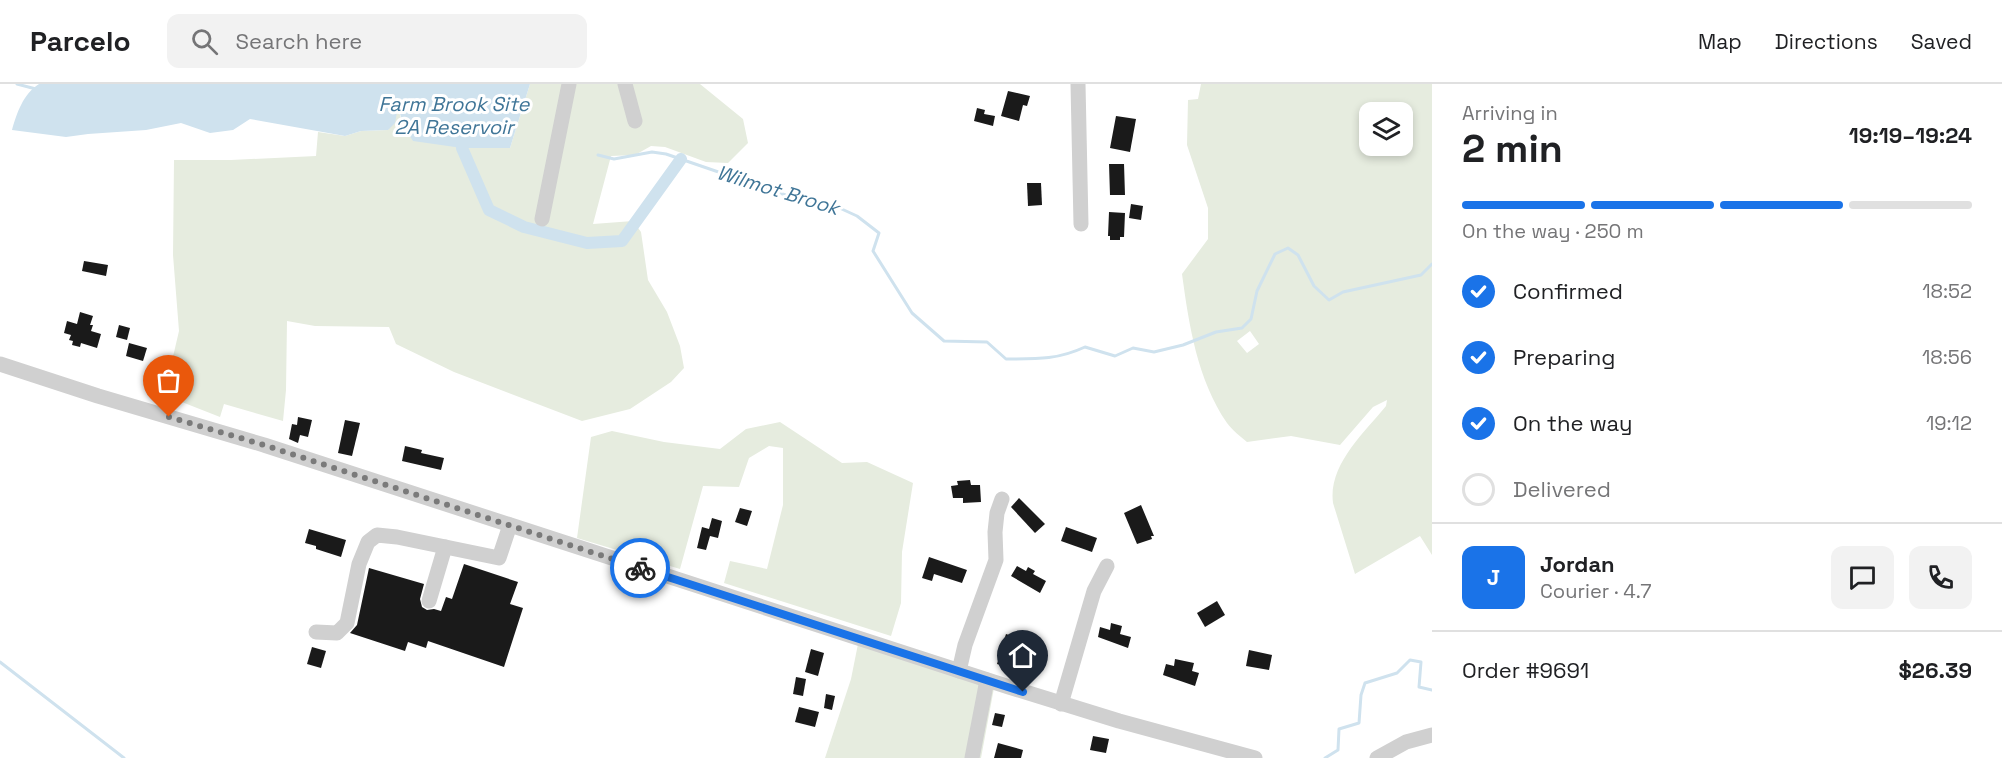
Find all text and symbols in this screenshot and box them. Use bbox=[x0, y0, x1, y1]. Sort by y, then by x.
search box bbox=[167, 14, 587, 68]
text: Parcelo bbox=[30, 23, 131, 59]
icon: search bbox=[188, 25, 221, 58]
text: Search here bbox=[236, 27, 362, 55]
text: Map bbox=[1698, 28, 1742, 55]
text: Directions bbox=[1775, 28, 1878, 55]
text: Saved bbox=[1911, 28, 1972, 55]
water label: Farm Brook Site 2A Reservoir bbox=[379, 91, 531, 140]
text: Arriving in bbox=[1462, 100, 1558, 126]
map controls bbox=[1359, 102, 1413, 156]
button: layers bbox=[1359, 102, 1413, 156]
text: 19:19–19:24 bbox=[1849, 121, 1972, 149]
text: 2 min bbox=[1462, 124, 1563, 173]
water label: Wilmot Brook bbox=[714, 159, 845, 222]
text: On the way · 250 m bbox=[1462, 218, 1644, 244]
icon: check bbox=[1462, 275, 1495, 308]
text: Confirmed bbox=[1513, 277, 1623, 305]
text: 18:52 bbox=[1922, 278, 1972, 304]
icon: check bbox=[1462, 341, 1495, 374]
text: Preparing bbox=[1513, 343, 1615, 371]
text: 18:56 bbox=[1922, 344, 1972, 370]
pin bbox=[143, 355, 194, 417]
icon: bag bbox=[152, 364, 185, 397]
icon: check bbox=[1462, 407, 1495, 440]
text: On the way bbox=[1513, 409, 1632, 437]
text: 19:12 bbox=[1926, 410, 1972, 436]
text: Delivered bbox=[1513, 475, 1611, 503]
courier bbox=[610, 538, 670, 598]
button: chat bbox=[1831, 546, 1894, 609]
button: phone bbox=[1909, 546, 1972, 609]
text: Jordan bbox=[1540, 550, 1615, 578]
icon: bike bbox=[624, 552, 657, 585]
text: J bbox=[1487, 563, 1500, 591]
text: Courier · 4.7 bbox=[1540, 578, 1651, 604]
pin bbox=[997, 630, 1048, 692]
icon: home bbox=[1006, 639, 1039, 672]
text: Order #9691 bbox=[1462, 656, 1589, 684]
text: $26.39 bbox=[1899, 656, 1972, 684]

